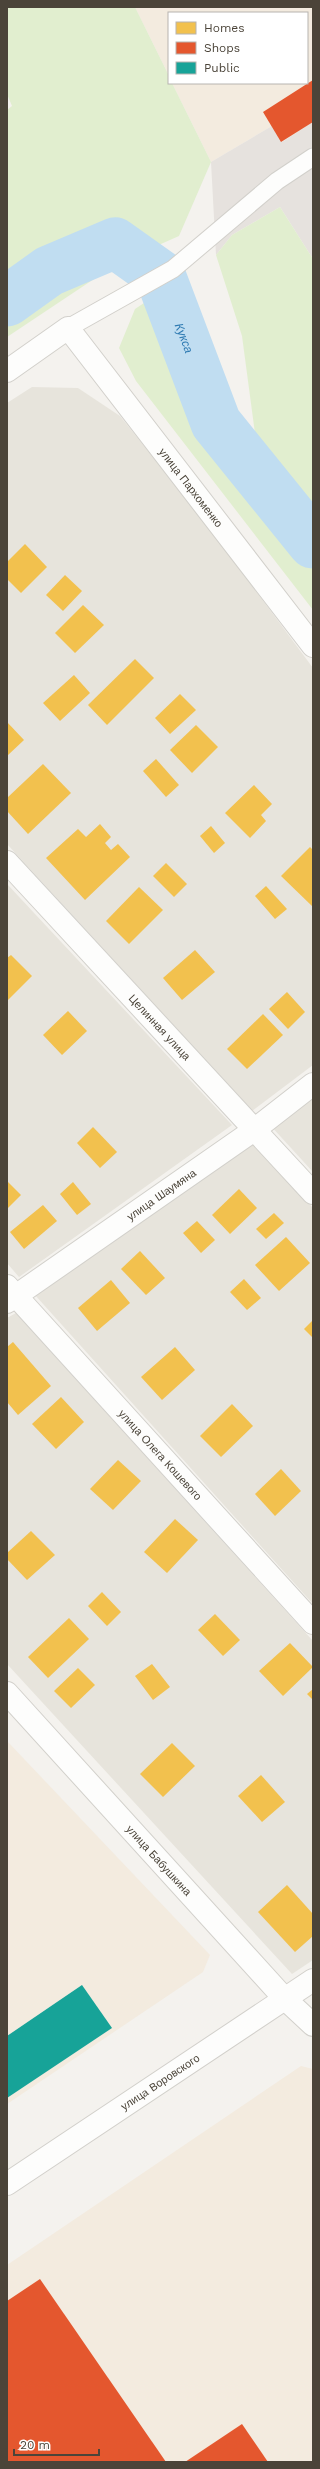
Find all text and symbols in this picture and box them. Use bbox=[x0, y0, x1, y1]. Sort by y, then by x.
legend bbox=[168, 12, 308, 84]
text: Homes bbox=[204, 21, 245, 35]
text: Shops bbox=[204, 41, 240, 55]
text: Public bbox=[204, 61, 240, 75]
water label: Кукса bbox=[172, 321, 196, 355]
street label: улица Пархоменко bbox=[156, 445, 225, 530]
street label: Целинная улица bbox=[126, 992, 194, 1063]
street label: улица Шаумяна bbox=[124, 1166, 199, 1223]
street label: улица Олега Кошевого bbox=[116, 1407, 205, 1503]
street label: улица Бабушкина bbox=[124, 1822, 195, 1899]
street label: улица Воровского bbox=[118, 2051, 202, 2113]
scale bar bbox=[14, 2431, 99, 2457]
text: 20 m bbox=[20, 2438, 50, 2452]

